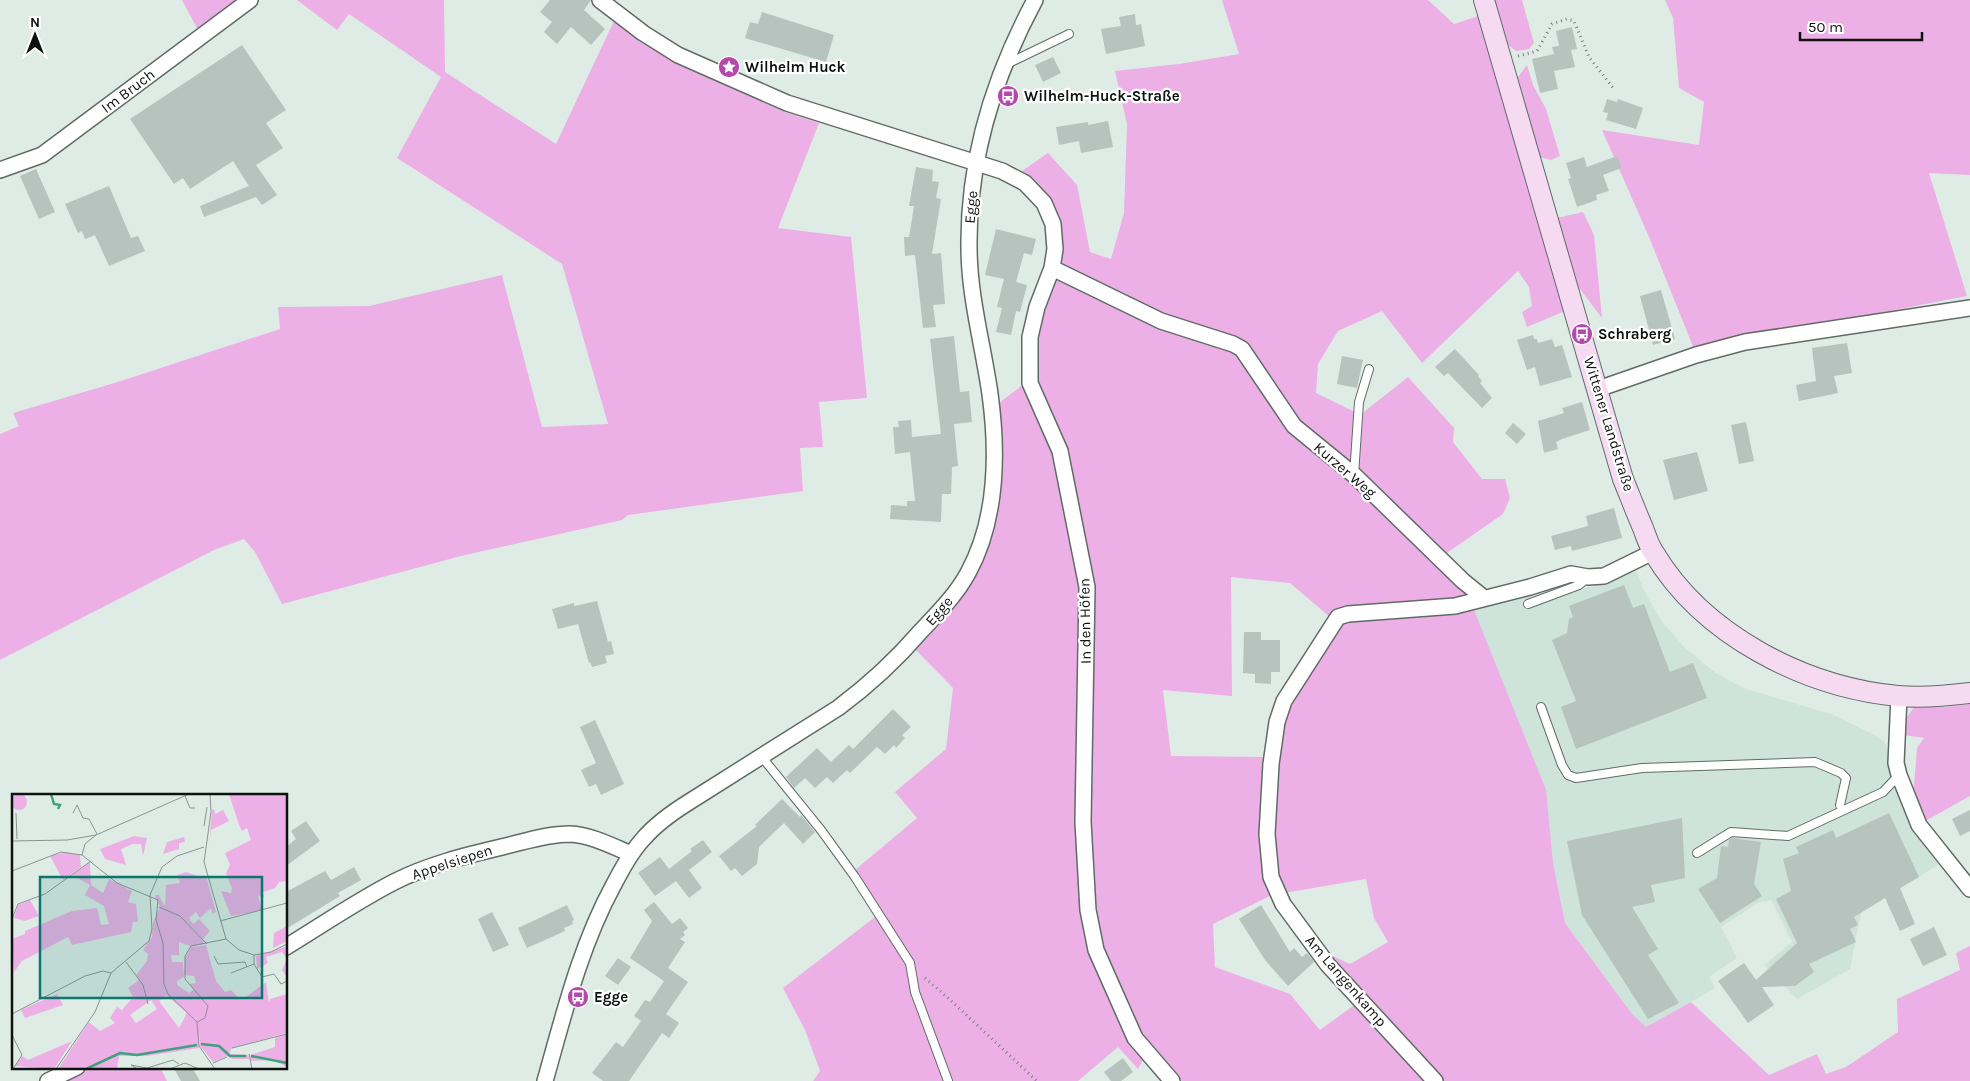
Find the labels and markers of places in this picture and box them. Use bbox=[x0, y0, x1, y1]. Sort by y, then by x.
place icon: Wilhelm Huck bbox=[717, 55, 741, 79]
place label: Wilhelm Huck bbox=[745, 58, 846, 76]
bus stop icon: Wilhelm-Huck-Straße bbox=[996, 84, 1020, 108]
place label: Wilhelm-Huck-Straße bbox=[1024, 87, 1180, 105]
bus stop icon: Schraberg bbox=[1570, 322, 1594, 346]
place label: Schraberg bbox=[1598, 325, 1671, 343]
bus stop icon: Egge bbox=[566, 985, 590, 1009]
place label: Egge bbox=[594, 988, 628, 1006]

